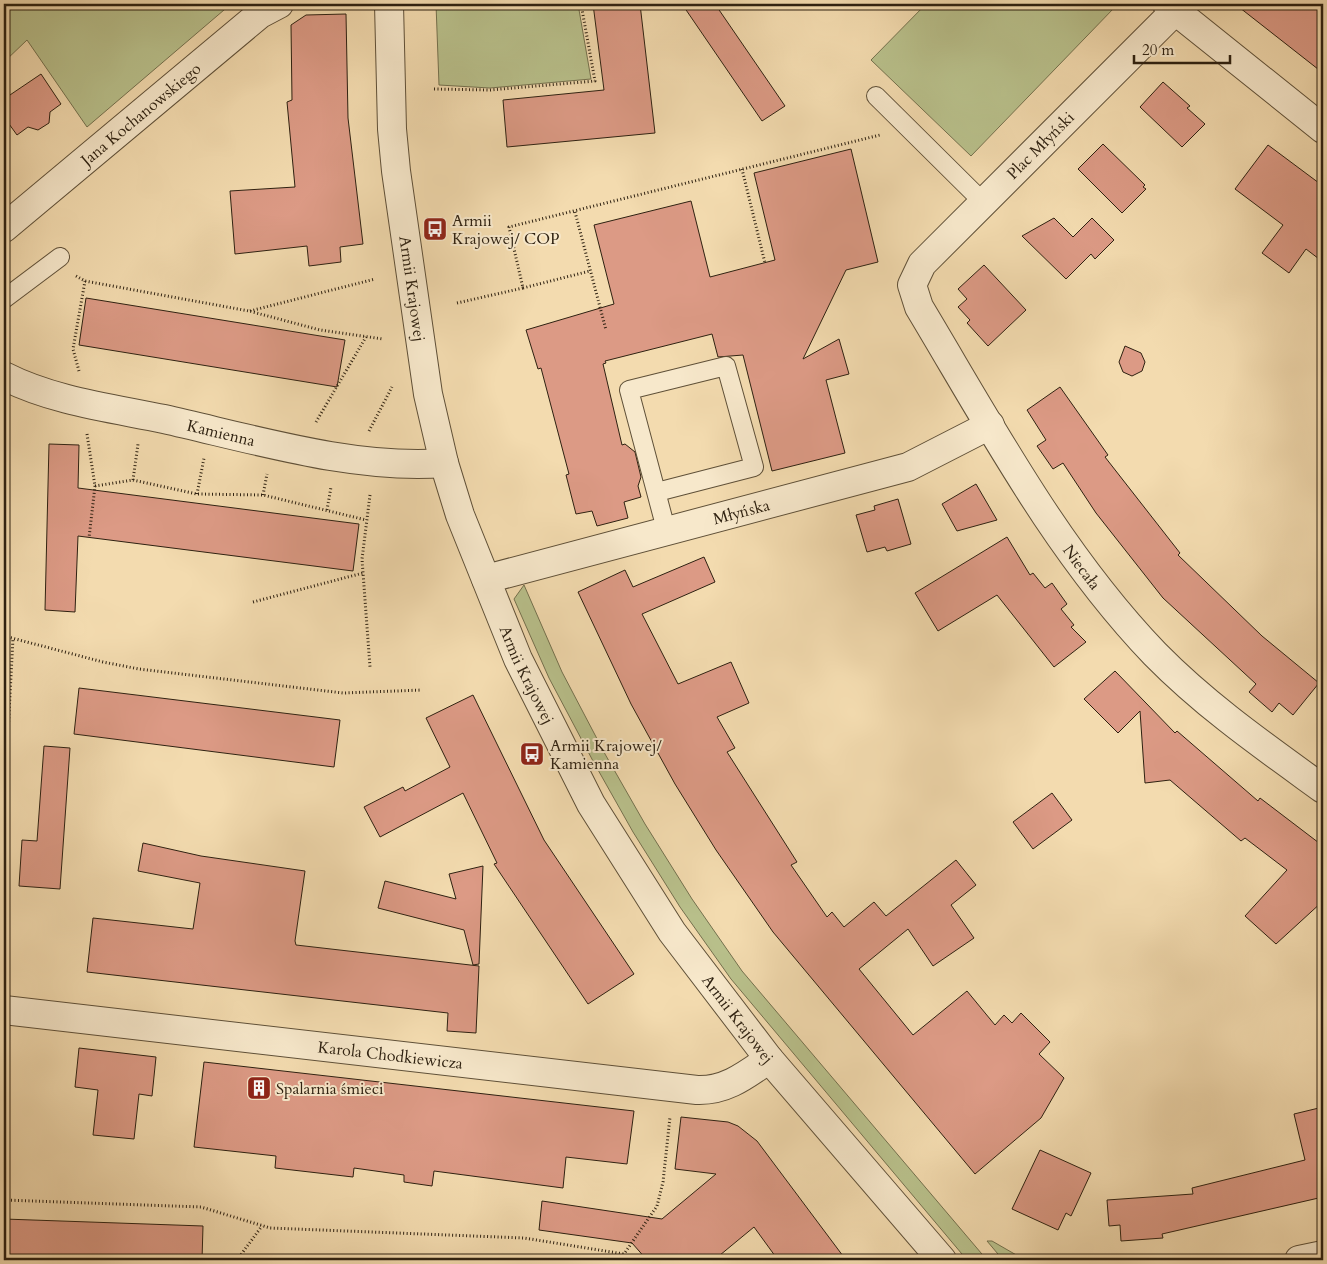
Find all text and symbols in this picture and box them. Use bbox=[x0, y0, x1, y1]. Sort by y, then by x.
scale bar bbox=[1134, 32, 1231, 64]
text: 20 m bbox=[1142, 40, 1174, 60]
street label: Jana Kochanowskiego bbox=[75, 58, 206, 172]
street label: Plac Młyński bbox=[1002, 107, 1080, 184]
place label: Armii Krajowej/ COP bbox=[452, 210, 559, 250]
bus stop icon: Armii Krajowej/ COP bbox=[422, 216, 448, 242]
street label: Armii Krajowej bbox=[393, 234, 430, 343]
street label: Kamienna bbox=[185, 415, 257, 452]
street label: Młyńska bbox=[711, 494, 772, 530]
street label: Niecała bbox=[1057, 540, 1105, 595]
street label: Armii Krajowej bbox=[494, 623, 559, 728]
place label: Armii Krajowej/ Kamienna bbox=[550, 735, 662, 775]
bus stop icon: Armii Krajowej/ Kamienna bbox=[519, 741, 545, 767]
street label: Armii Krajowej bbox=[696, 970, 778, 1069]
street label: Karola Chodkiewicza bbox=[317, 1036, 464, 1075]
building icon: Spalarnia śmieci bbox=[246, 1075, 272, 1101]
place label: Spalarnia śmieci bbox=[276, 1078, 384, 1100]

